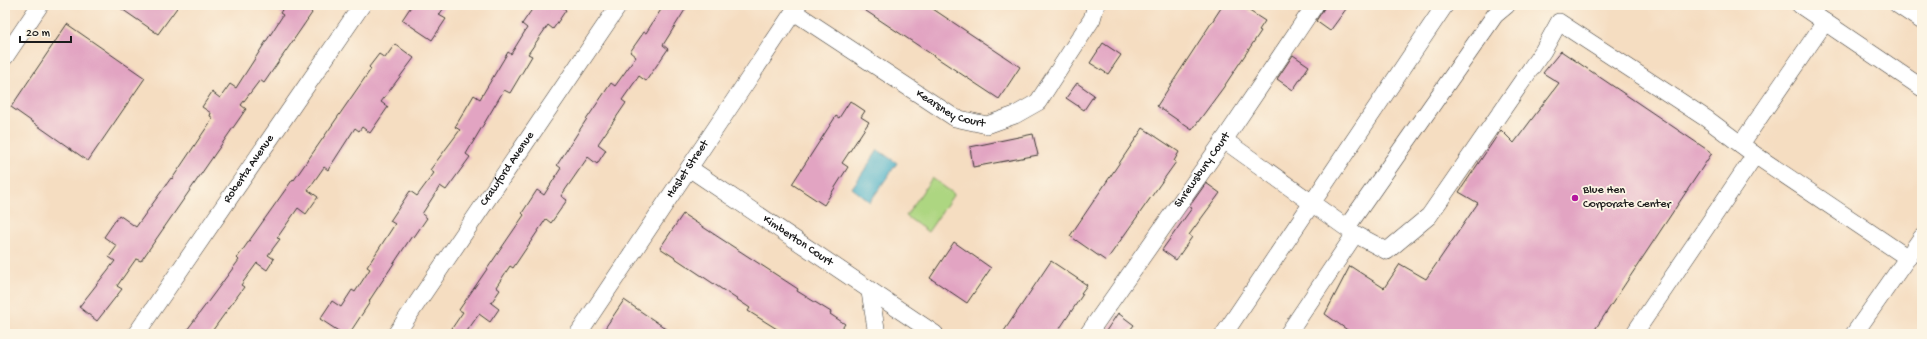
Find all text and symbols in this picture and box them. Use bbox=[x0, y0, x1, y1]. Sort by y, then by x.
scale bar bbox=[20, 18, 71, 44]
text: 20 m bbox=[26, 27, 51, 41]
street label: Kearsney Court bbox=[913, 87, 987, 132]
street label: Crawford Avenue bbox=[477, 129, 538, 209]
street label: Shrewsbury Court bbox=[1172, 129, 1235, 211]
street label: Roberta Avenue bbox=[221, 132, 278, 206]
street label: Haslet Street bbox=[664, 137, 713, 201]
place label: Blue Hen Corporate Center bbox=[1582, 184, 1672, 212]
marker: Blue Hen Corporate Center bbox=[1570, 193, 1580, 203]
street label: Kimberton Court bbox=[760, 213, 836, 271]

